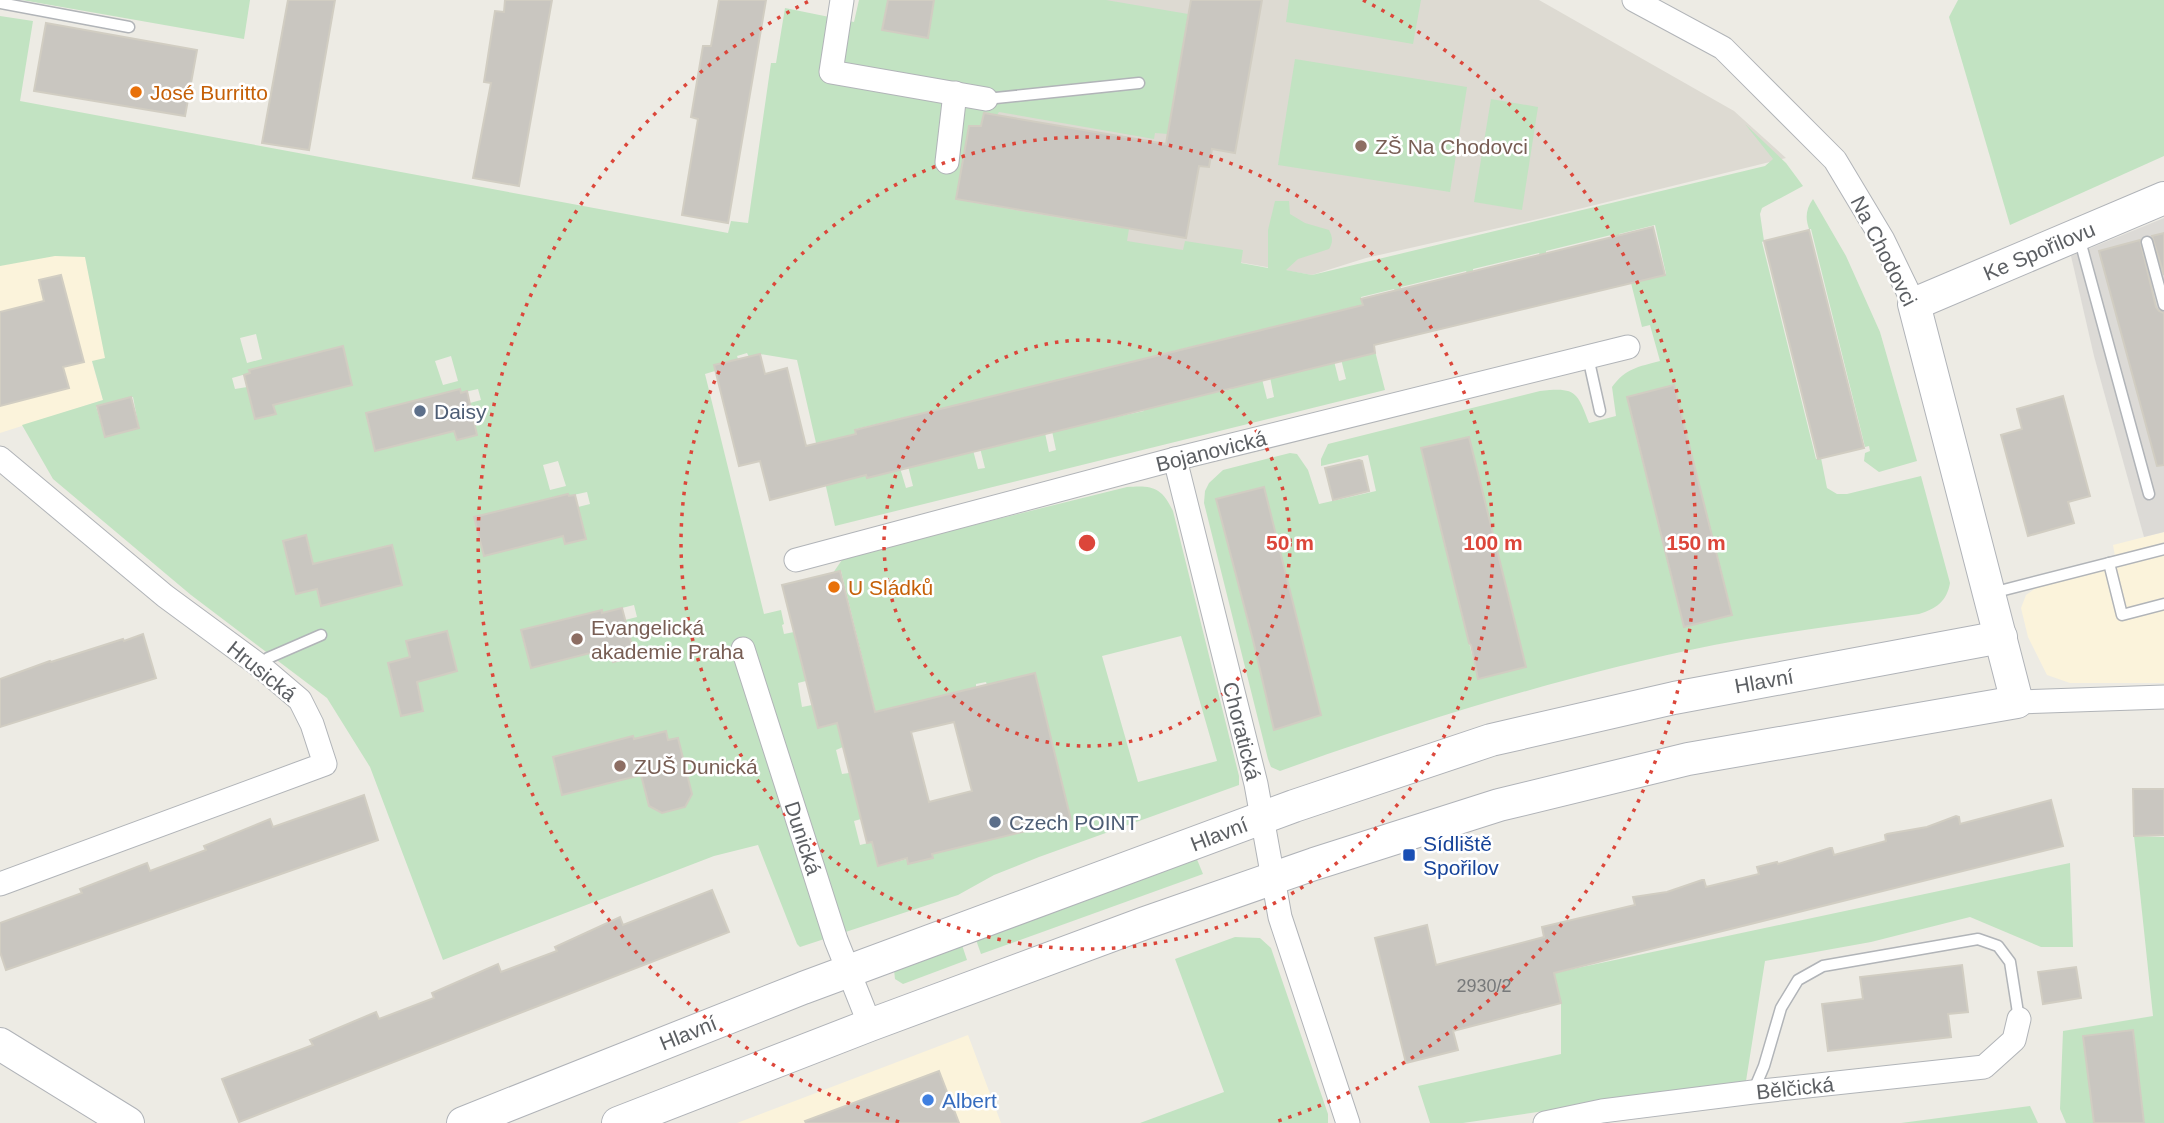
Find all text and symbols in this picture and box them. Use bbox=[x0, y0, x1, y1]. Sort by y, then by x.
place label: José Burritto bbox=[150, 81, 268, 104]
marker: José Burritto bbox=[128, 84, 144, 100]
place label: ZŠ Na Chodovci bbox=[1375, 135, 1528, 158]
marker: ZŠ Na Chodovci bbox=[1353, 138, 1369, 154]
street label: Na Chodovci bbox=[1846, 192, 1922, 310]
street label: Ke Spořilovu bbox=[1980, 217, 2098, 285]
place label: Daisy bbox=[434, 400, 487, 423]
marker: Daisy bbox=[412, 403, 428, 419]
street label: Bojanovická bbox=[1153, 426, 1269, 476]
centre of rings bbox=[1075, 531, 1099, 555]
text: 50 m bbox=[1266, 531, 1314, 554]
text: 100 m bbox=[1463, 531, 1523, 554]
text: 150 m bbox=[1666, 531, 1726, 554]
place label: U Sládků bbox=[848, 576, 933, 599]
marker: U Sládků bbox=[826, 579, 842, 595]
place label: Evangelická akademie Praha bbox=[591, 616, 744, 663]
marker: Evangelická akademie Praha bbox=[569, 631, 585, 647]
street label: Hrusická bbox=[223, 636, 301, 706]
street label: Hlavní bbox=[1733, 664, 1795, 697]
street label: Choratická bbox=[1219, 680, 1265, 783]
place label: ZUŠ Dunická bbox=[634, 755, 758, 778]
marker: ZUŠ Dunická bbox=[612, 758, 628, 774]
street label: Dunická bbox=[780, 798, 826, 878]
place label: Czech POINT bbox=[1009, 811, 1139, 834]
street label: Hlavní bbox=[1187, 813, 1251, 855]
marker: Czech POINT bbox=[987, 814, 1003, 830]
place label: Sídliště Spořilov bbox=[1423, 832, 1499, 879]
marker: Sídliště Spořilov bbox=[1401, 847, 1417, 863]
house number: 2930/2 bbox=[1456, 976, 1512, 996]
street label: Hlavní bbox=[656, 1011, 720, 1055]
street label: Bělčická bbox=[1755, 1072, 1835, 1104]
place label: Albert bbox=[942, 1089, 997, 1112]
marker: Albert bbox=[920, 1092, 936, 1108]

